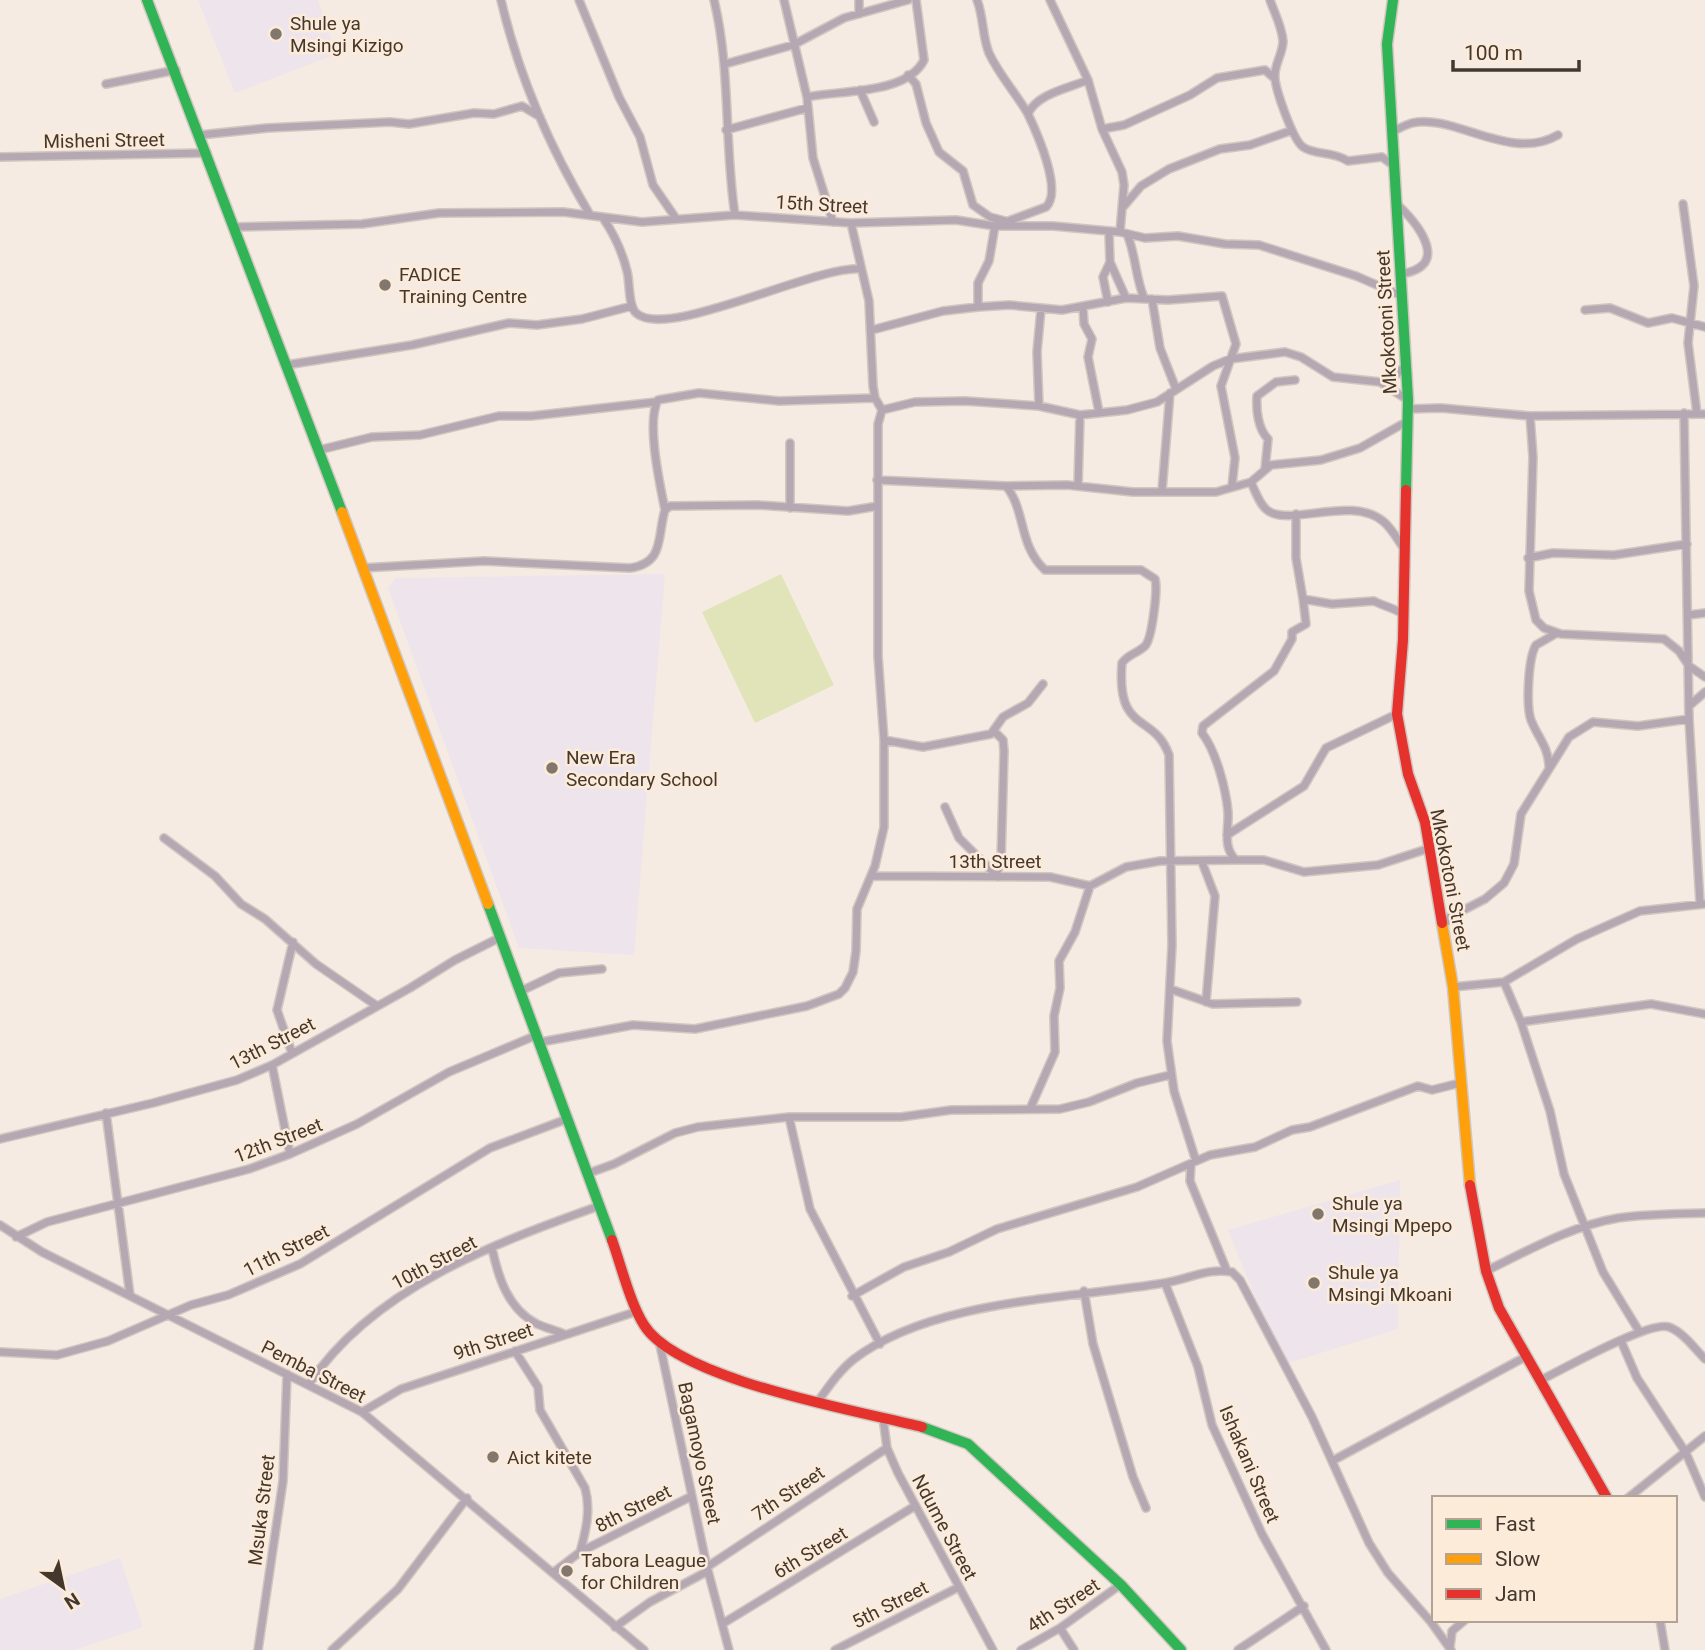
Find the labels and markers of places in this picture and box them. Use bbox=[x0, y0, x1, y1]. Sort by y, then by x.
place label: Shule ya Msingi Kizigo bbox=[290, 12, 404, 57]
marker: Shule ya Msingi Kizigo bbox=[268, 26, 284, 42]
place label: FADICE Training Centre bbox=[399, 263, 527, 308]
marker: FADICE Training Centre bbox=[377, 277, 393, 293]
place label: New Era Secondary School bbox=[566, 746, 718, 791]
marker: New Era Secondary School bbox=[544, 760, 560, 776]
place label: Shule ya Msingi Mpepo bbox=[1332, 1192, 1452, 1237]
marker: Shule ya Msingi Mpepo bbox=[1310, 1206, 1326, 1222]
place label: Shule ya Msingi Mkoani bbox=[1328, 1261, 1452, 1306]
marker: Shule ya Msingi Mkoani bbox=[1306, 1275, 1322, 1291]
place label: Aict kitete bbox=[507, 1446, 592, 1469]
marker: Aict kitete bbox=[485, 1449, 501, 1465]
place label: Tabora League for Children bbox=[581, 1549, 706, 1594]
marker: Tabora League for Children bbox=[559, 1563, 575, 1579]

